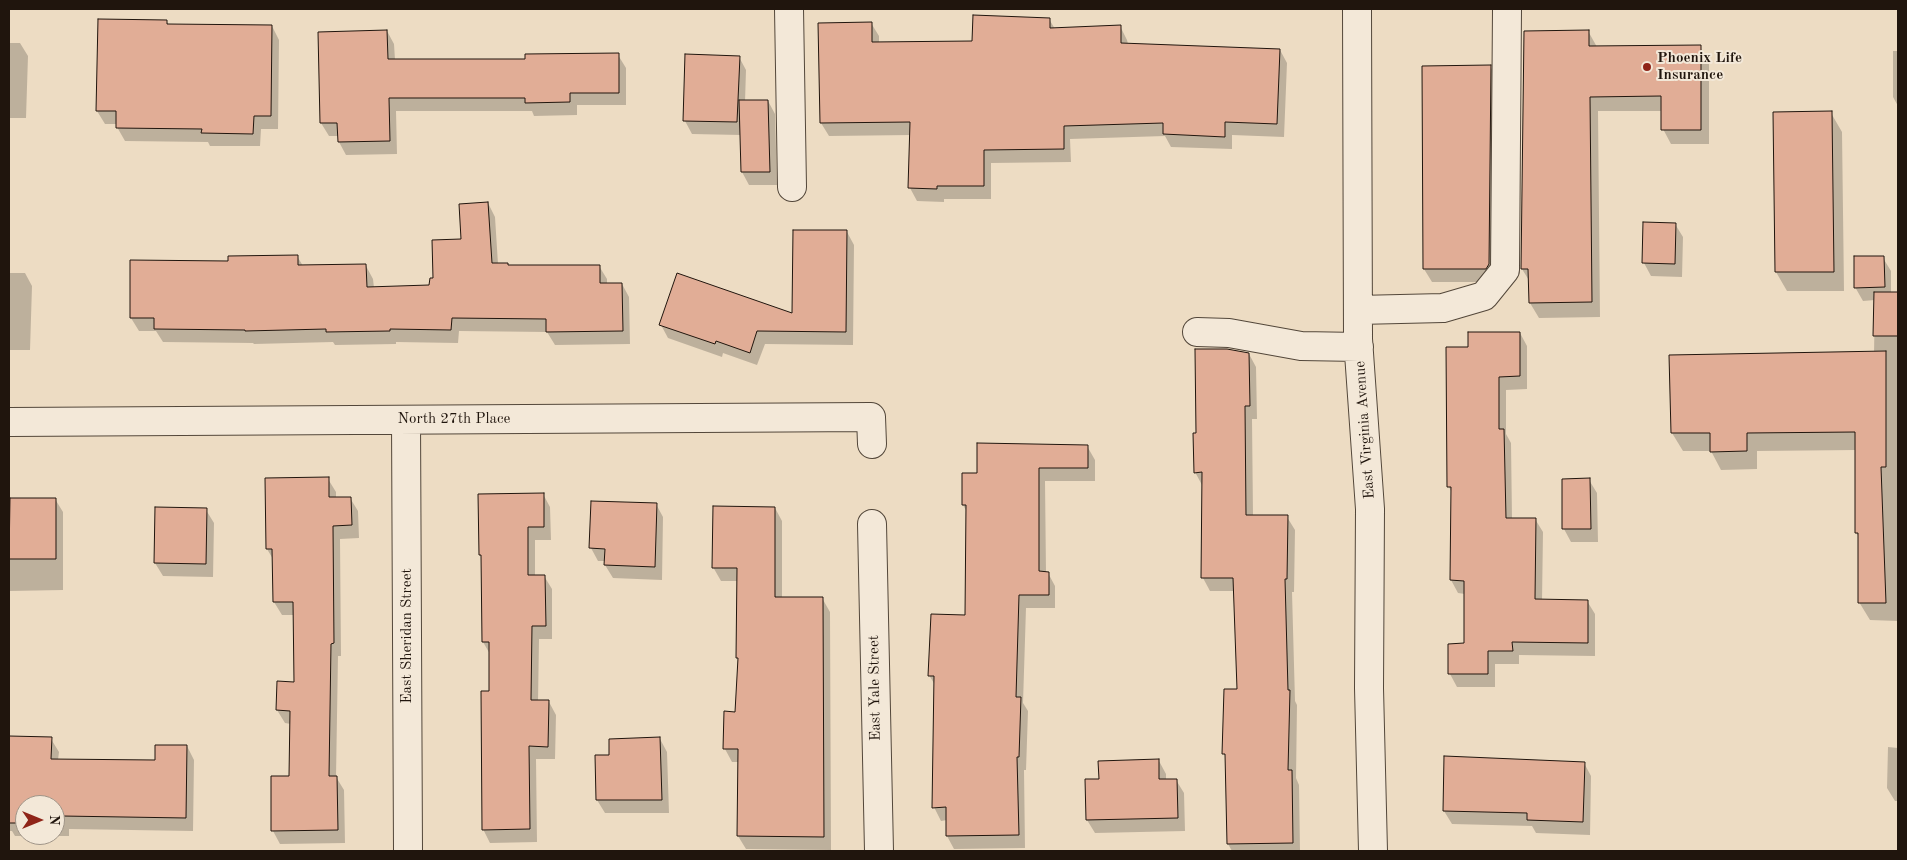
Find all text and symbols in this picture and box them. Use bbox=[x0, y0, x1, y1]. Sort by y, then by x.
place label: Phoenix Life Insurance bbox=[1657, 49, 1742, 84]
marker: Phoenix Life Insurance bbox=[1641, 61, 1653, 73]
street label: East Virginia Avenue bbox=[1351, 360, 1379, 500]
street label: North 27th Place bbox=[398, 410, 510, 428]
street label: East Sheridan Street bbox=[398, 568, 416, 704]
street label: East Yale Street bbox=[865, 635, 885, 741]
north arrow bbox=[15, 795, 65, 845]
text: N bbox=[47, 815, 61, 825]

